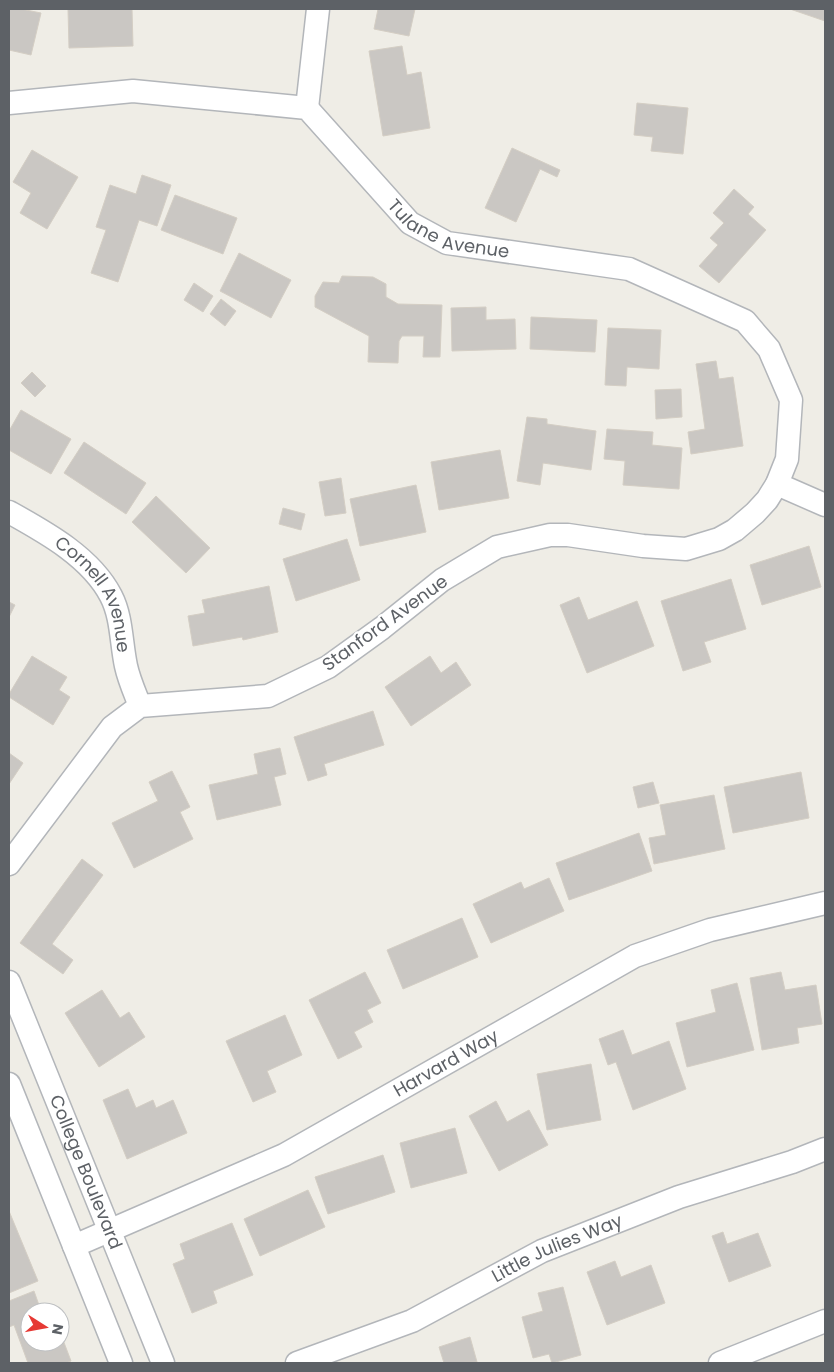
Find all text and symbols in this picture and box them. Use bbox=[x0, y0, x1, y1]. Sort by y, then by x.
street label: Tulane Avenue bbox=[382, 193, 511, 264]
street label: Cornell Avenue bbox=[50, 530, 137, 654]
street label: Stanford Avenue bbox=[317, 569, 453, 677]
street label: Harvard Way bbox=[389, 1023, 503, 1103]
street label: College Boulevard bbox=[44, 1091, 129, 1253]
street label: Little Julies Way bbox=[487, 1208, 626, 1288]
north arrow bbox=[20, 1302, 70, 1352]
text: N bbox=[47, 1322, 69, 1337]

